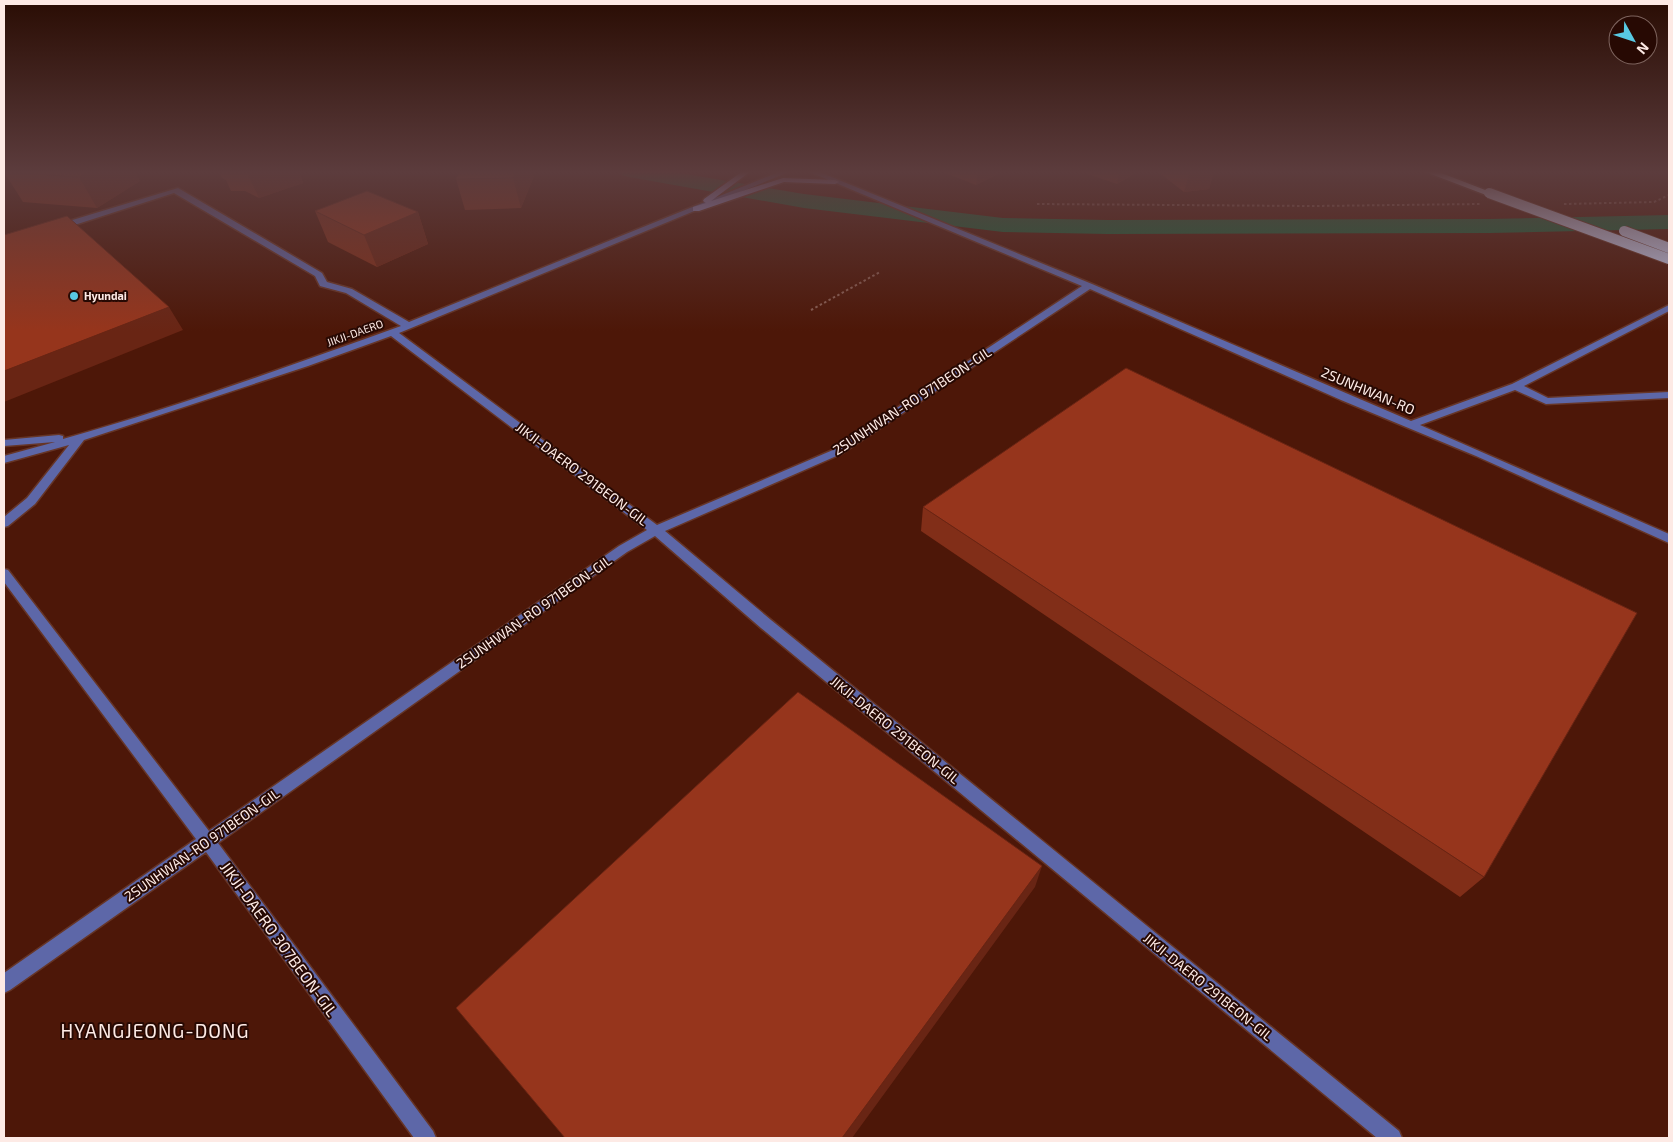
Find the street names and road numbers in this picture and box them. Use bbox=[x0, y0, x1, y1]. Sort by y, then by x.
street label: JIKJI-DAERO bbox=[325, 316, 385, 349]
street label: 2SUNHWAN-RO 971BEON-GIL bbox=[829, 343, 994, 458]
street label: 2SUNHWAN-RO bbox=[1319, 363, 1418, 418]
street label: JIKJI-DAERO 291BEON-GIL bbox=[513, 418, 652, 529]
street label: 2SUNHWAN-RO 971BEON-GIL bbox=[453, 551, 615, 672]
street label: JIKJI-DAERO 291BEON-GIL bbox=[827, 672, 963, 787]
street label: 2SUNHWAN-RO 971BEON-GIL bbox=[121, 784, 283, 905]
street label: JIKJI-DAERO 307BEON-GIL bbox=[217, 858, 342, 1020]
street label: JIKJI-DAERO 291BEON-GIL bbox=[1140, 929, 1276, 1044]

